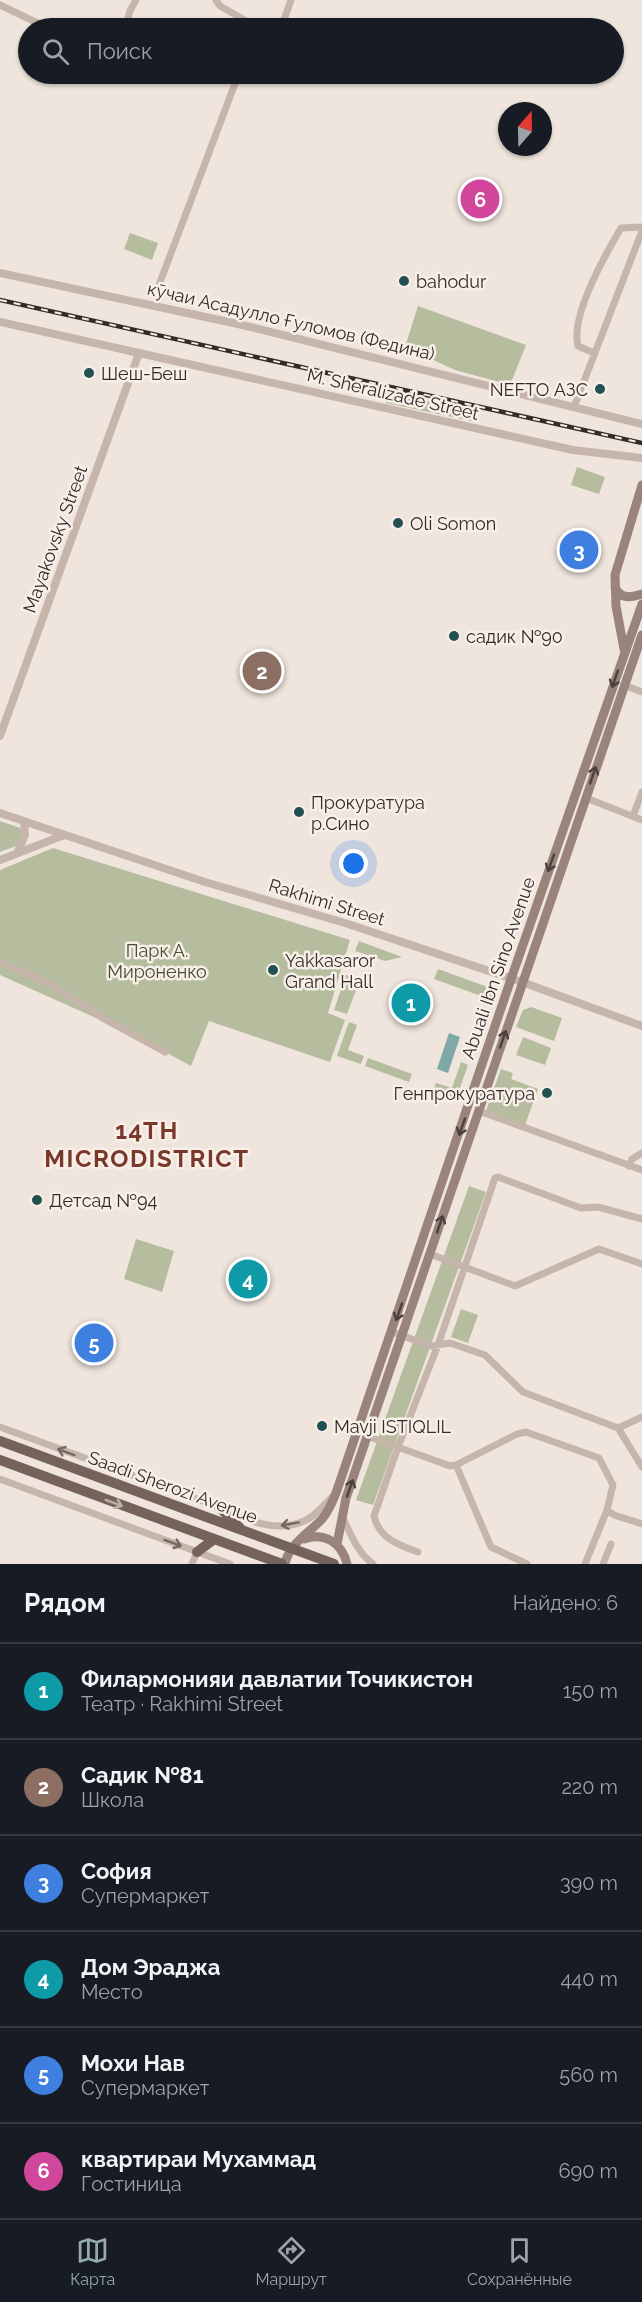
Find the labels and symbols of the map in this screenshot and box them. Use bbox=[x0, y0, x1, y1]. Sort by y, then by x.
north arrow bbox=[498, 102, 552, 156]
pin: 6 bbox=[460, 176, 500, 222]
place label: bahodur bbox=[416, 271, 487, 292]
marker: bahodur bbox=[397, 274, 411, 288]
street label: кӯчаи Асадулло Ғуломов (Федина) bbox=[145, 278, 437, 364]
place label: Шеш-Беш bbox=[101, 363, 187, 384]
street label: M. Sheralizade Street bbox=[305, 364, 481, 424]
marker: Шеш-Беш bbox=[82, 366, 96, 380]
place label: NEFTO АЗС bbox=[490, 379, 588, 400]
marker: NEFTO АЗС bbox=[593, 382, 607, 396]
street label: Mayakovsky Street bbox=[19, 462, 91, 616]
place label: Oli Somon bbox=[410, 513, 496, 534]
marker: Oli Somon bbox=[391, 516, 405, 530]
pin: 3 bbox=[560, 528, 598, 572]
place label: садик №90 bbox=[466, 626, 563, 647]
marker: садик №90 bbox=[447, 629, 461, 643]
pin: 2 bbox=[242, 648, 282, 694]
one-way arrow bbox=[609, 669, 620, 687]
one-way arrow bbox=[589, 766, 600, 785]
place label: Прокуратура р.Сино bbox=[311, 792, 425, 834]
marker: Прокуратура р.Сино bbox=[292, 805, 306, 819]
your location bbox=[339, 849, 368, 878]
one-way arrow bbox=[545, 853, 556, 872]
street label: Rakhimi Street bbox=[266, 874, 388, 930]
street label: Abuali Ibn Sino Avenue bbox=[457, 874, 539, 1062]
park label: Парк А. Мироненко bbox=[107, 940, 207, 982]
place label: Yakkasaror Grand Hall bbox=[285, 950, 376, 992]
marker: Yakkasaror Grand Hall bbox=[266, 963, 280, 977]
pin: 1 bbox=[392, 980, 430, 1026]
one-way arrow bbox=[499, 1030, 510, 1049]
place label: Генпрокуратура bbox=[393, 1083, 535, 1104]
marker: Генпрокуратура bbox=[540, 1086, 554, 1100]
district label: 14TH MICRODISTRICT bbox=[44, 1116, 250, 1173]
one-way arrow bbox=[455, 1117, 466, 1136]
place label: Детсад №94 bbox=[49, 1190, 157, 1211]
marker: Детсад №94 bbox=[30, 1193, 44, 1207]
one-way arrow bbox=[435, 1215, 446, 1234]
pin: 4 bbox=[228, 1256, 268, 1302]
one-way arrow bbox=[392, 1302, 403, 1321]
pin: 5 bbox=[74, 1320, 113, 1366]
place label: Mavji ISTIQLIL bbox=[334, 1416, 452, 1437]
marker: Mavji ISTIQLIL bbox=[315, 1419, 329, 1433]
one-way arrow bbox=[58, 1445, 76, 1456]
street label: Saadi Sherozi Avenue bbox=[85, 1447, 261, 1528]
one-way arrow bbox=[345, 1479, 356, 1497]
one-way arrow bbox=[104, 1498, 123, 1509]
one-way arrow bbox=[281, 1519, 300, 1530]
one-way arrow bbox=[163, 1538, 182, 1549]

